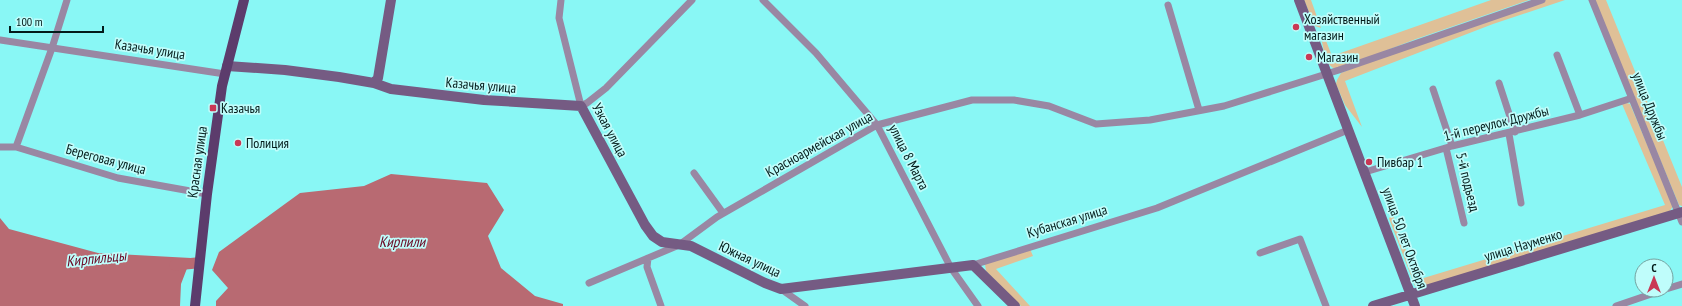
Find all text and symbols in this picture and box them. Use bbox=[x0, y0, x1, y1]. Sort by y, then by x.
scale bar bbox=[10, 8, 103, 34]
place label: Хозяйственный магазин bbox=[1304, 10, 1380, 44]
text: 100 m bbox=[16, 14, 43, 29]
marker: Хозяйственный магазин bbox=[1291, 22, 1301, 32]
street label: Казачья улица bbox=[114, 35, 186, 63]
place label: Магазин bbox=[1317, 48, 1358, 66]
marker: Магазин bbox=[1304, 52, 1314, 62]
street label: улица Дружбы bbox=[1628, 70, 1672, 142]
street label: Казачья улица bbox=[445, 73, 517, 97]
place label: Казачья bbox=[221, 99, 260, 117]
street label: Узкая улица bbox=[588, 100, 632, 160]
street label: 1-й переулок Дружбы bbox=[1442, 101, 1550, 145]
marker: Казачья bbox=[208, 103, 218, 113]
street label: Красноармейская улица bbox=[762, 107, 876, 181]
street label: улица 8 Марта bbox=[885, 121, 933, 193]
street label: Красная улица bbox=[183, 125, 211, 199]
place label: Полиция bbox=[246, 134, 289, 152]
marker: Полиция bbox=[233, 138, 243, 148]
street label: Береговая улица bbox=[64, 140, 148, 178]
street label: 5-й подъезд bbox=[1452, 151, 1484, 213]
place label: Пивбар 1 bbox=[1377, 153, 1423, 171]
marker: Пивбар 1 bbox=[1364, 157, 1374, 167]
street label: улица 50 лет Октября bbox=[1378, 185, 1432, 291]
street label: Кубанская улица bbox=[1025, 200, 1109, 242]
street label: улица Науменко bbox=[1482, 225, 1564, 265]
water label: Кирпили bbox=[379, 232, 427, 251]
street label: Южная улица bbox=[716, 237, 784, 281]
water label: Кирпильцы bbox=[65, 245, 129, 271]
north arrow bbox=[1634, 258, 1674, 298]
text: С bbox=[1651, 261, 1657, 275]

